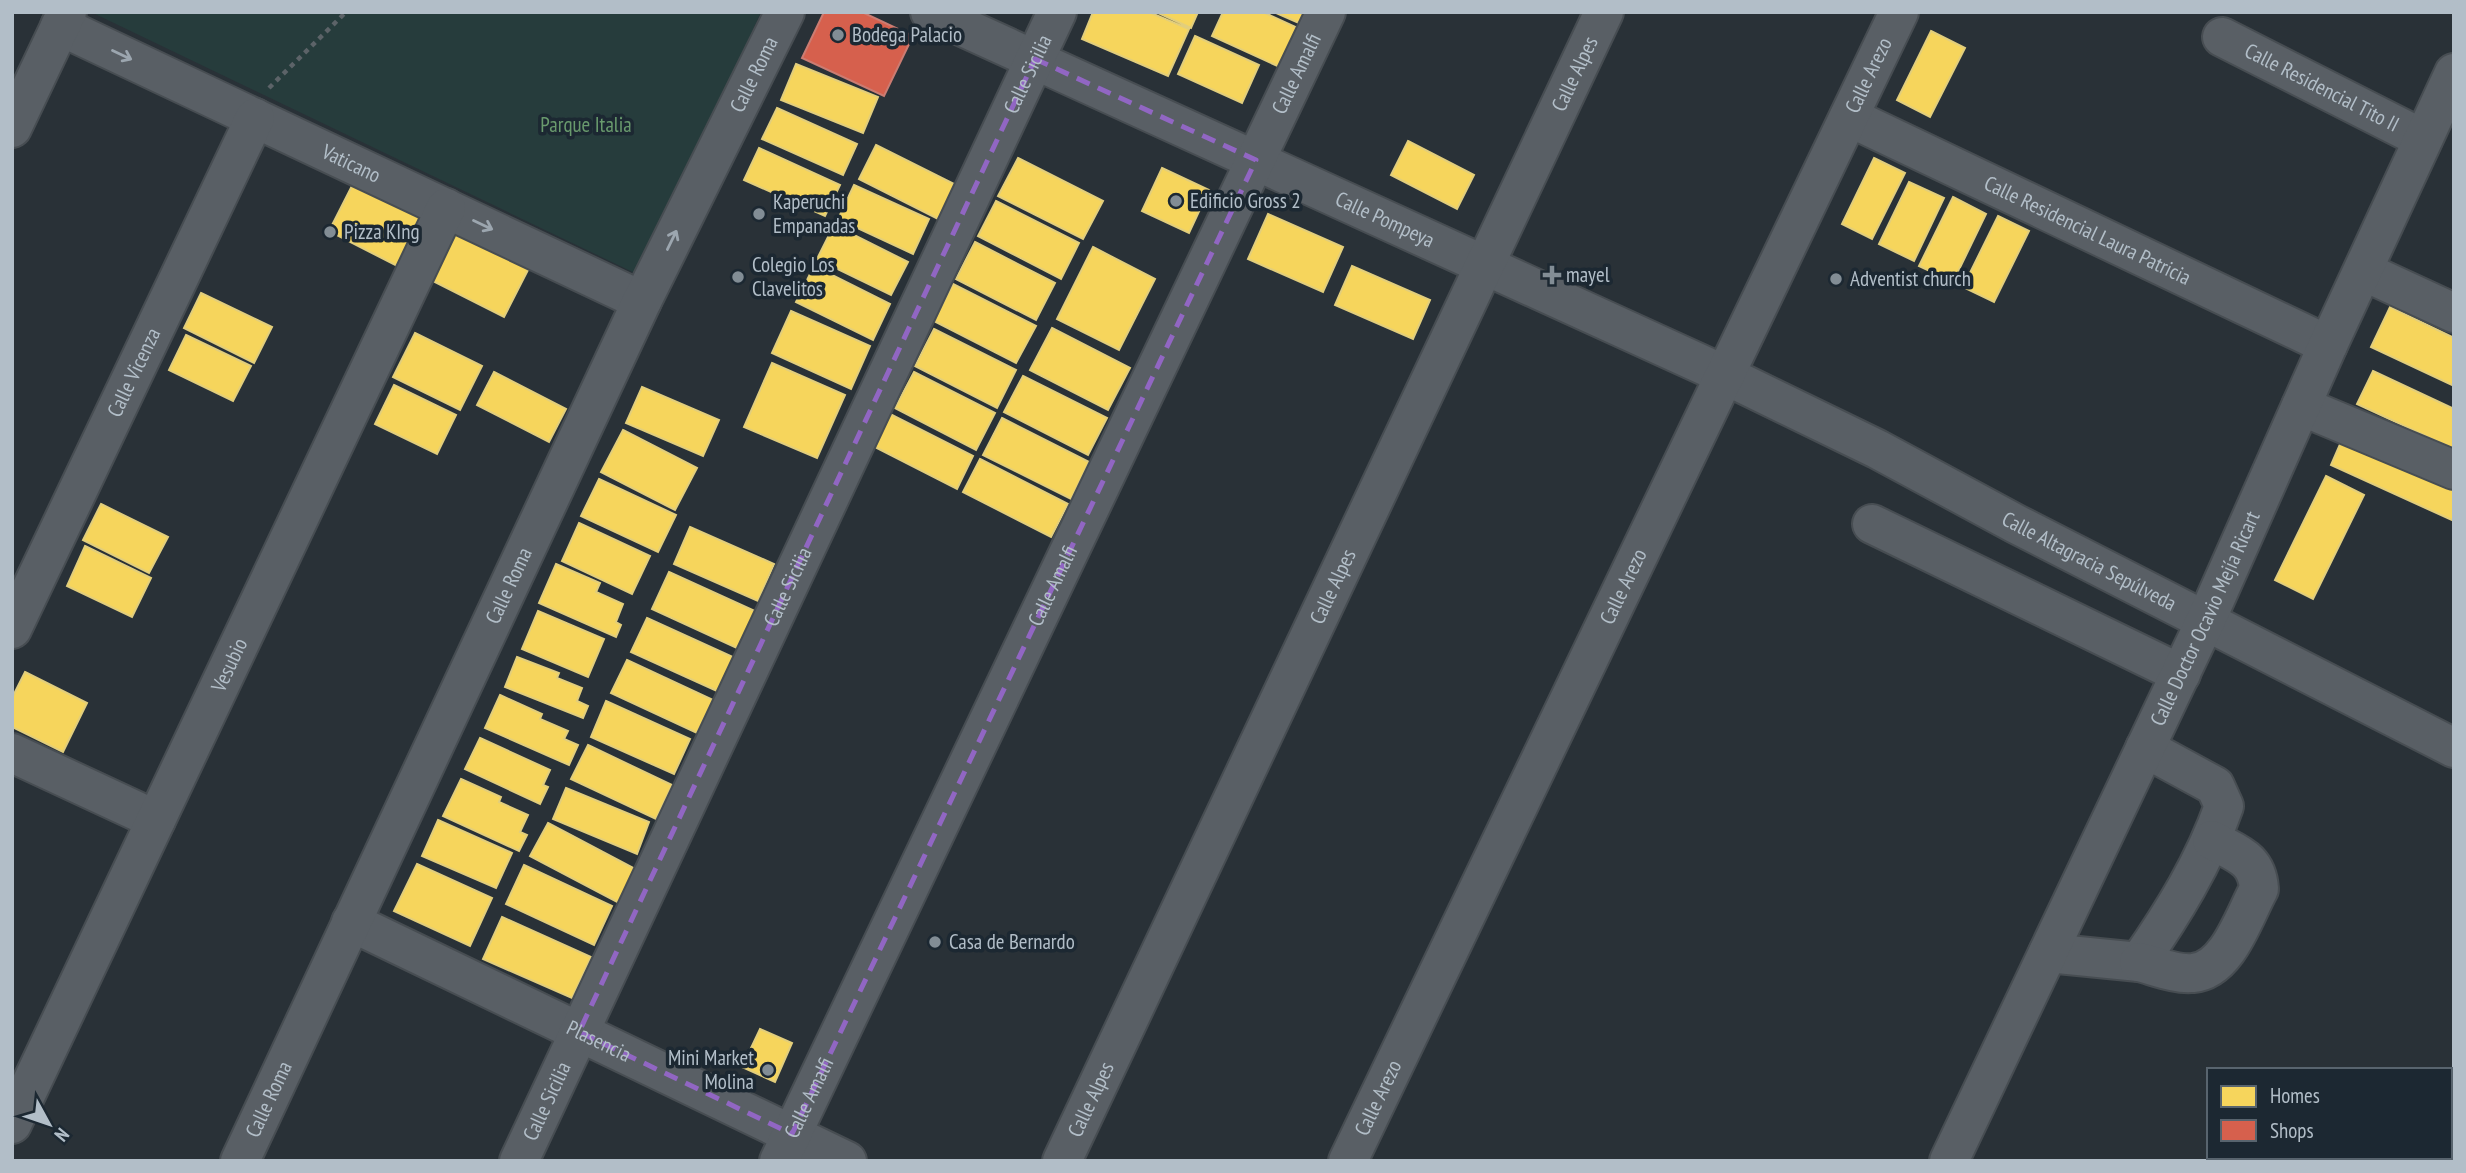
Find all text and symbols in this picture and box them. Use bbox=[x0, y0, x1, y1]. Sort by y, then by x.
place label: Bodega Palacio bbox=[852, 21, 962, 48]
marker: Bodega Palacio bbox=[830, 27, 846, 43]
street label: Calle Amalfi bbox=[1265, 29, 1327, 118]
street label: Calle Sicilia bbox=[997, 30, 1057, 118]
street label: Calle Roma bbox=[724, 32, 784, 117]
street label: Calle Alpes bbox=[1545, 32, 1604, 116]
street label: Calle Arezo bbox=[1839, 33, 1898, 117]
street label: Calle Residencial Tito II bbox=[2240, 37, 2404, 138]
one-way arrow bbox=[111, 49, 132, 62]
park label: Parque Italia bbox=[540, 111, 632, 138]
street label: Vaticano bbox=[317, 137, 385, 189]
street label: Calle Residencial Laura Patricia bbox=[1980, 169, 2195, 291]
street label: Calle Pompeya bbox=[1331, 185, 1439, 254]
place label: Edificio Gross 2 bbox=[1190, 187, 1301, 214]
place label: Kaperuchi Empanadas bbox=[773, 188, 855, 239]
marker: Edificio Gross 2 bbox=[1168, 193, 1184, 209]
marker: Kaperuchi Empanadas bbox=[751, 206, 767, 222]
place label: Pizza KIng bbox=[344, 218, 420, 245]
one-way arrow bbox=[472, 219, 493, 233]
marker: Pizza KIng bbox=[322, 224, 338, 240]
one-way arrow bbox=[666, 230, 680, 251]
place label: Colegio Los Clavelitos bbox=[752, 251, 835, 302]
place label: mayel bbox=[1566, 261, 1610, 288]
place label: Adventist church bbox=[1850, 265, 1971, 292]
marker: mayel bbox=[1544, 267, 1560, 283]
marker: Colegio Los Clavelitos bbox=[730, 269, 746, 285]
marker: Adventist church bbox=[1828, 271, 1844, 287]
street label: Calle Vicenza bbox=[101, 323, 166, 421]
street label: Calle Altagracia Sepúlveda bbox=[1997, 505, 2181, 617]
street label: Calle Doctor Ocavio Mejía Ricart bbox=[2144, 506, 2266, 730]
street label: Calle Amalfi bbox=[1022, 541, 1083, 630]
street label: Calle Roma bbox=[479, 543, 538, 628]
street label: Calle Sicilia bbox=[757, 543, 817, 630]
street label: Calle Arezo bbox=[1593, 544, 1653, 629]
street label: Calle Alpes bbox=[1303, 545, 1362, 628]
street label: Vesubio bbox=[204, 633, 253, 697]
place label: Casa de Bernardo bbox=[949, 928, 1075, 955]
marker: Casa de Bernardo bbox=[927, 934, 943, 950]
street label: Plasencia bbox=[562, 1014, 636, 1068]
place label: Mini Market Molina bbox=[668, 1044, 754, 1095]
street label: Calle Amalfi bbox=[778, 1053, 839, 1142]
street label: Calle Arezo bbox=[1348, 1055, 1407, 1140]
street label: Calle Roma bbox=[239, 1057, 298, 1142]
street label: Calle Sicilia bbox=[516, 1057, 577, 1145]
street label: Calle Alpes bbox=[1061, 1057, 1120, 1141]
marker: Mini Market Molina bbox=[760, 1062, 776, 1078]
legend bbox=[2207, 1068, 2452, 1159]
text: Homes bbox=[2270, 1082, 2320, 1109]
north arrow bbox=[14, 1089, 84, 1159]
text: Shops bbox=[2270, 1117, 2314, 1144]
text: N bbox=[50, 1123, 75, 1147]

